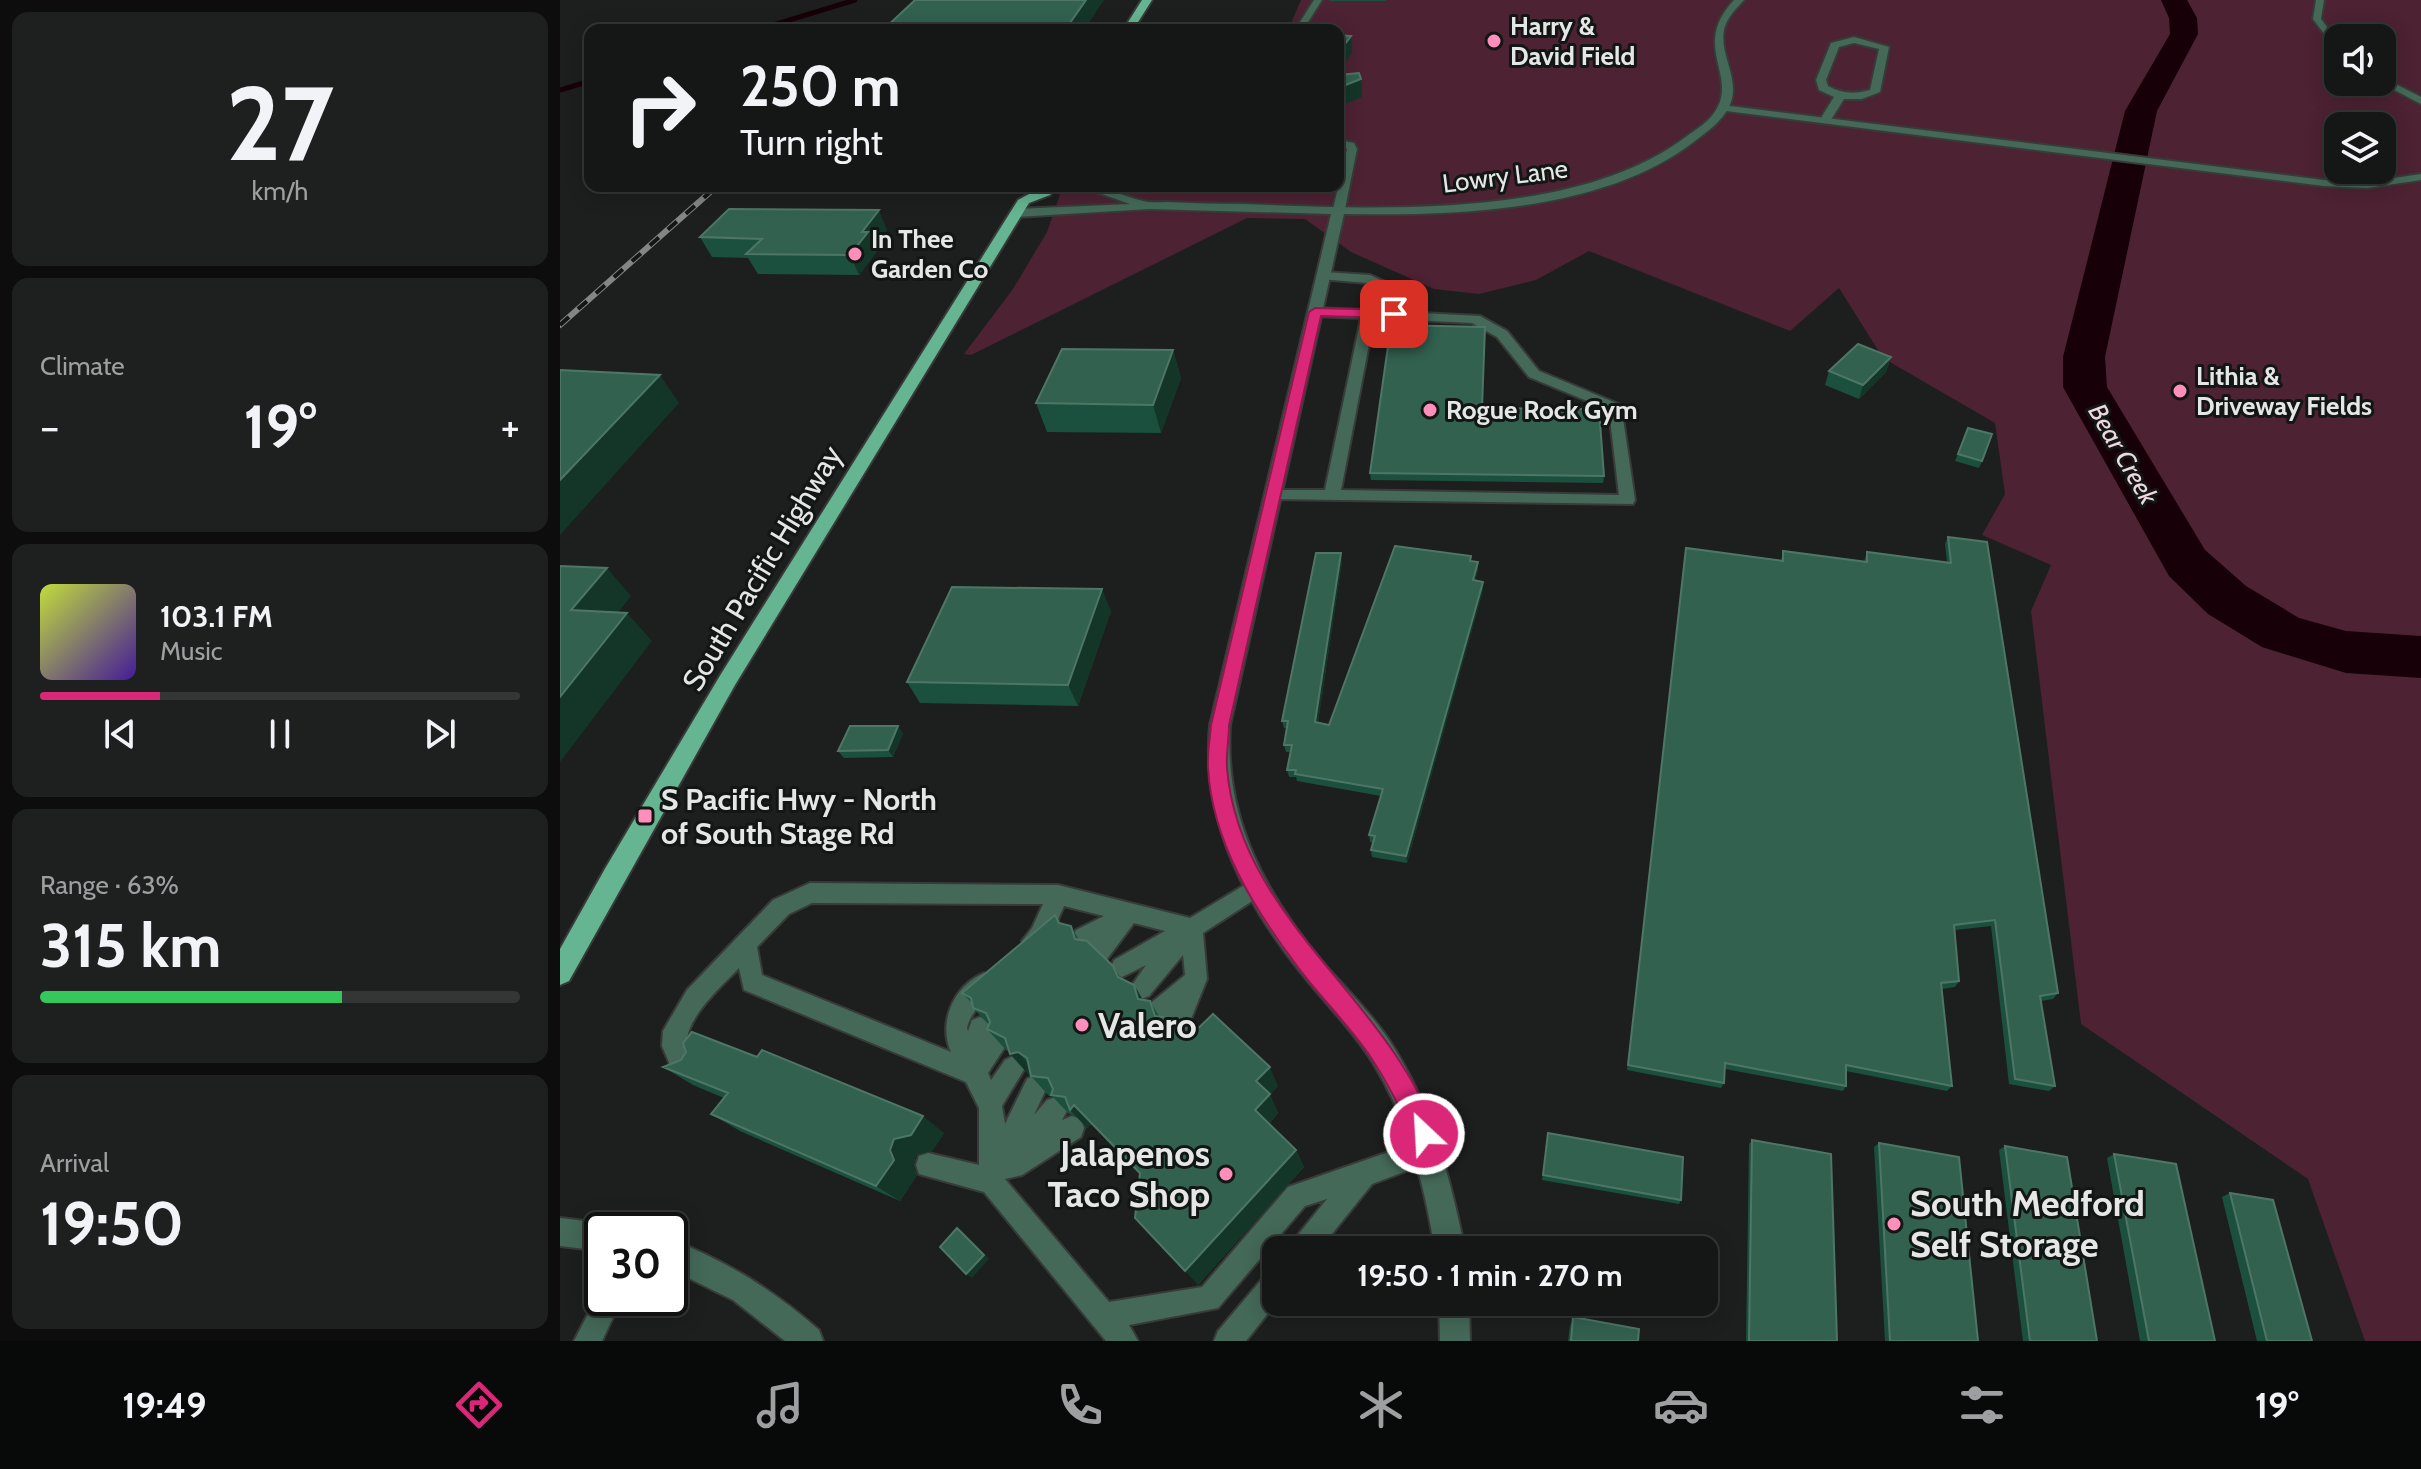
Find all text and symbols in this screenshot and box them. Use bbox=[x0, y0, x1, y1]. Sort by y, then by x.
place label: Harry & David Field bbox=[1510, 10, 1635, 72]
map controls bbox=[2324, 24, 2396, 184]
button: sound bbox=[2324, 24, 2396, 96]
marker: Harry & David Field bbox=[1485, 32, 1503, 50]
text: 250 m bbox=[740, 52, 901, 120]
icon: right bbox=[608, 56, 712, 160]
text: 27 bbox=[226, 60, 334, 186]
button: layers bbox=[2324, 112, 2396, 184]
text: Turn right bbox=[740, 120, 883, 164]
street label: Lowry Lane bbox=[1440, 152, 1570, 200]
text: km/h bbox=[252, 175, 308, 207]
place label: In Thee Garden Co bbox=[871, 223, 989, 285]
marker: In Thee Garden Co bbox=[846, 245, 864, 263]
pin bbox=[1360, 280, 1428, 348]
icon: arrive bbox=[1372, 292, 1416, 336]
text: Climate bbox=[40, 350, 125, 382]
place label: Lithia & Driveway Fields bbox=[2196, 360, 2372, 422]
marker: Lithia & Driveway Fields bbox=[2171, 382, 2189, 400]
text: 19° bbox=[243, 390, 317, 463]
place label: Rogue Rock Gym bbox=[1446, 394, 1638, 426]
water label: Bear Creek bbox=[2081, 398, 2165, 511]
text: − bbox=[40, 400, 59, 453]
text: + bbox=[501, 400, 520, 453]
marker: Rogue Rock Gym bbox=[1421, 401, 1439, 419]
street label: South Pacific Highway bbox=[674, 439, 850, 697]
text: 103.1 FM bbox=[160, 598, 273, 635]
text: Music bbox=[160, 635, 223, 667]
icon: previous bbox=[98, 712, 142, 756]
icon: pause bbox=[258, 712, 302, 756]
icon: next bbox=[418, 712, 462, 756]
place label: S Pacific Hwy - North of South Stage Rd bbox=[661, 781, 937, 852]
marker: S Pacific Hwy - North of South Stage Rd bbox=[636, 807, 654, 825]
text: Range · 63% bbox=[40, 869, 179, 901]
text: 315 km bbox=[40, 909, 221, 982]
place label: Valero bbox=[1098, 1003, 1197, 1047]
marker: Valero bbox=[1073, 1016, 1091, 1034]
position arrow bbox=[1382, 1092, 1466, 1176]
place label: Jalapenos Taco Shop bbox=[1048, 1131, 1210, 1216]
text: Arrival bbox=[40, 1147, 109, 1179]
marker: Jalapenos Taco Shop bbox=[1217, 1165, 1235, 1183]
place label: South Medford Self Storage bbox=[1910, 1181, 2145, 1266]
text: 19:50 bbox=[40, 1187, 184, 1260]
speed limit sign: 30 bbox=[584, 1212, 688, 1316]
marker: South Medford Self Storage bbox=[1885, 1215, 1903, 1233]
text: 19:50 · 1 min · 270 m bbox=[1357, 1257, 1623, 1294]
icon: directions bbox=[451, 1377, 507, 1433]
icon: music bbox=[752, 1377, 808, 1433]
icon: phone bbox=[1052, 1377, 1108, 1433]
icon: climate bbox=[1353, 1377, 1409, 1433]
icon: car bbox=[1653, 1377, 1709, 1433]
icon: filters bbox=[1954, 1377, 2010, 1433]
text: 19:49 bbox=[122, 1383, 206, 1427]
text: 19° bbox=[2255, 1383, 2299, 1427]

